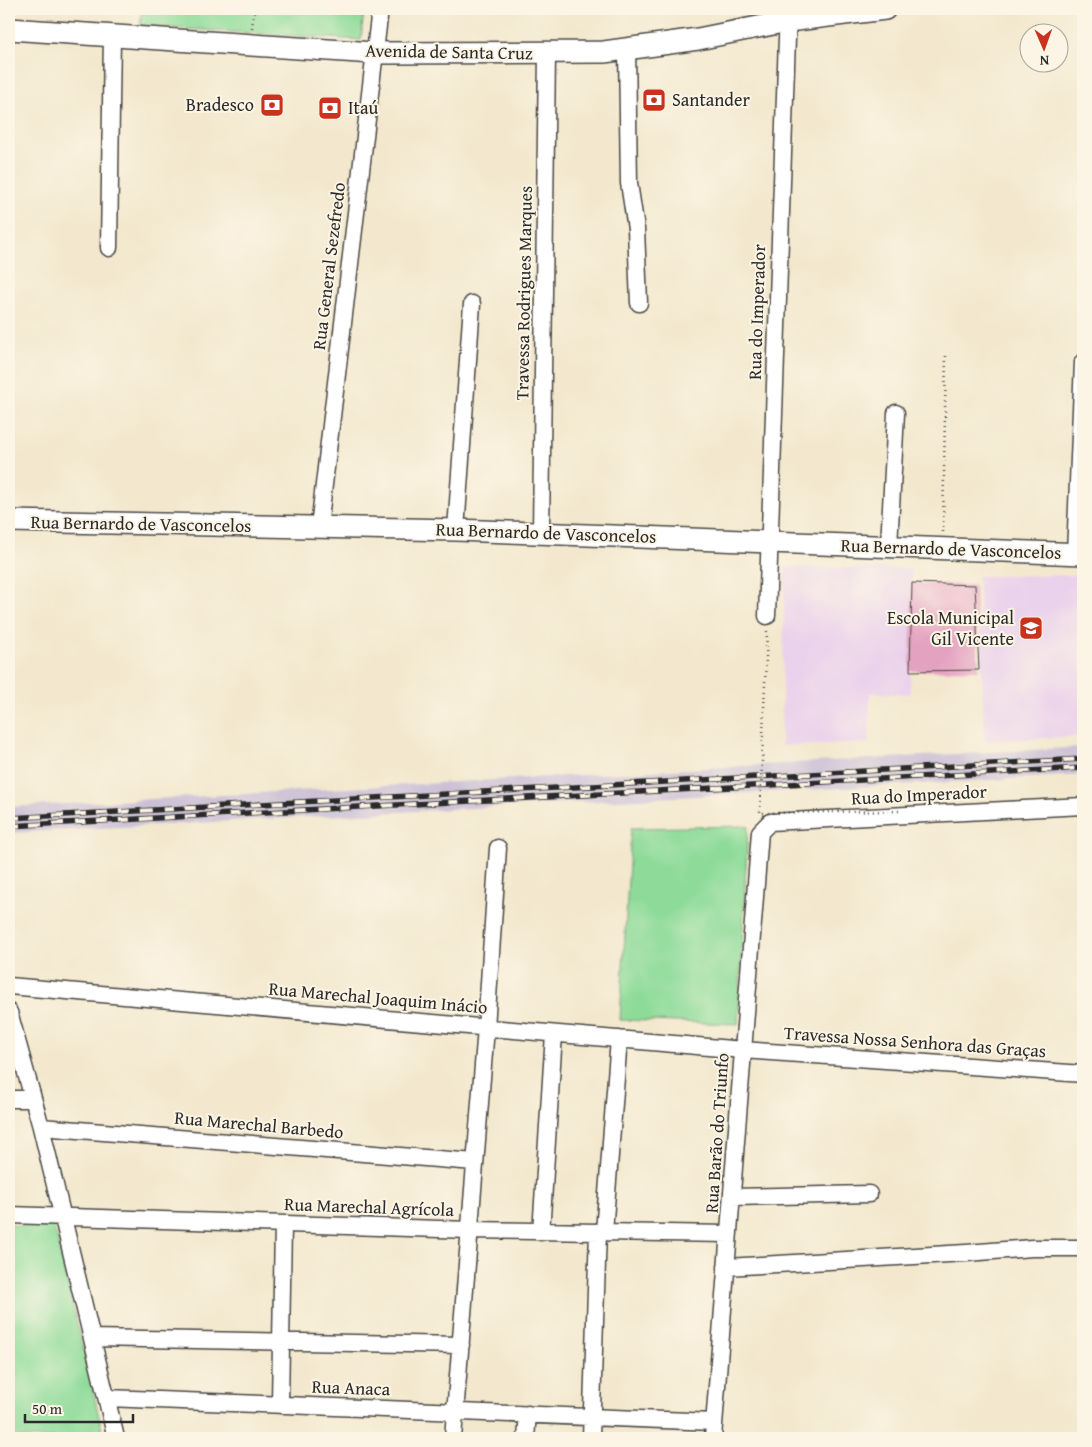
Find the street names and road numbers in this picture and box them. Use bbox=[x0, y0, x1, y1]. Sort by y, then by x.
street label: Avenida de Santa Cruz bbox=[365, 37, 533, 66]
street label: Rua General Sezefredo bbox=[305, 181, 352, 351]
street label: Travessa Rodrigues Marques bbox=[508, 186, 539, 400]
street label: Rua do Imperador bbox=[741, 243, 772, 380]
street label: Rua Bernardo de Vasconcelos bbox=[30, 508, 252, 539]
street label: Rua Bernardo de Vasconcelos bbox=[435, 515, 657, 550]
street label: Rua Bernardo de Vasconcelos bbox=[840, 531, 1062, 566]
street label: Rua do Imperador bbox=[851, 777, 988, 812]
street label: Rua Marechal Joaquim Inácio bbox=[268, 974, 489, 1021]
street label: Travessa Nossa Senhora das Graças bbox=[783, 1019, 1047, 1064]
street label: Rua Barão do Triunfo bbox=[697, 1052, 736, 1214]
street label: Rua Marechal Barbedo bbox=[173, 1104, 345, 1145]
street label: Rua Marechal Agrícola bbox=[284, 1190, 455, 1223]
street label: Rua Anaca bbox=[311, 1373, 391, 1402]

